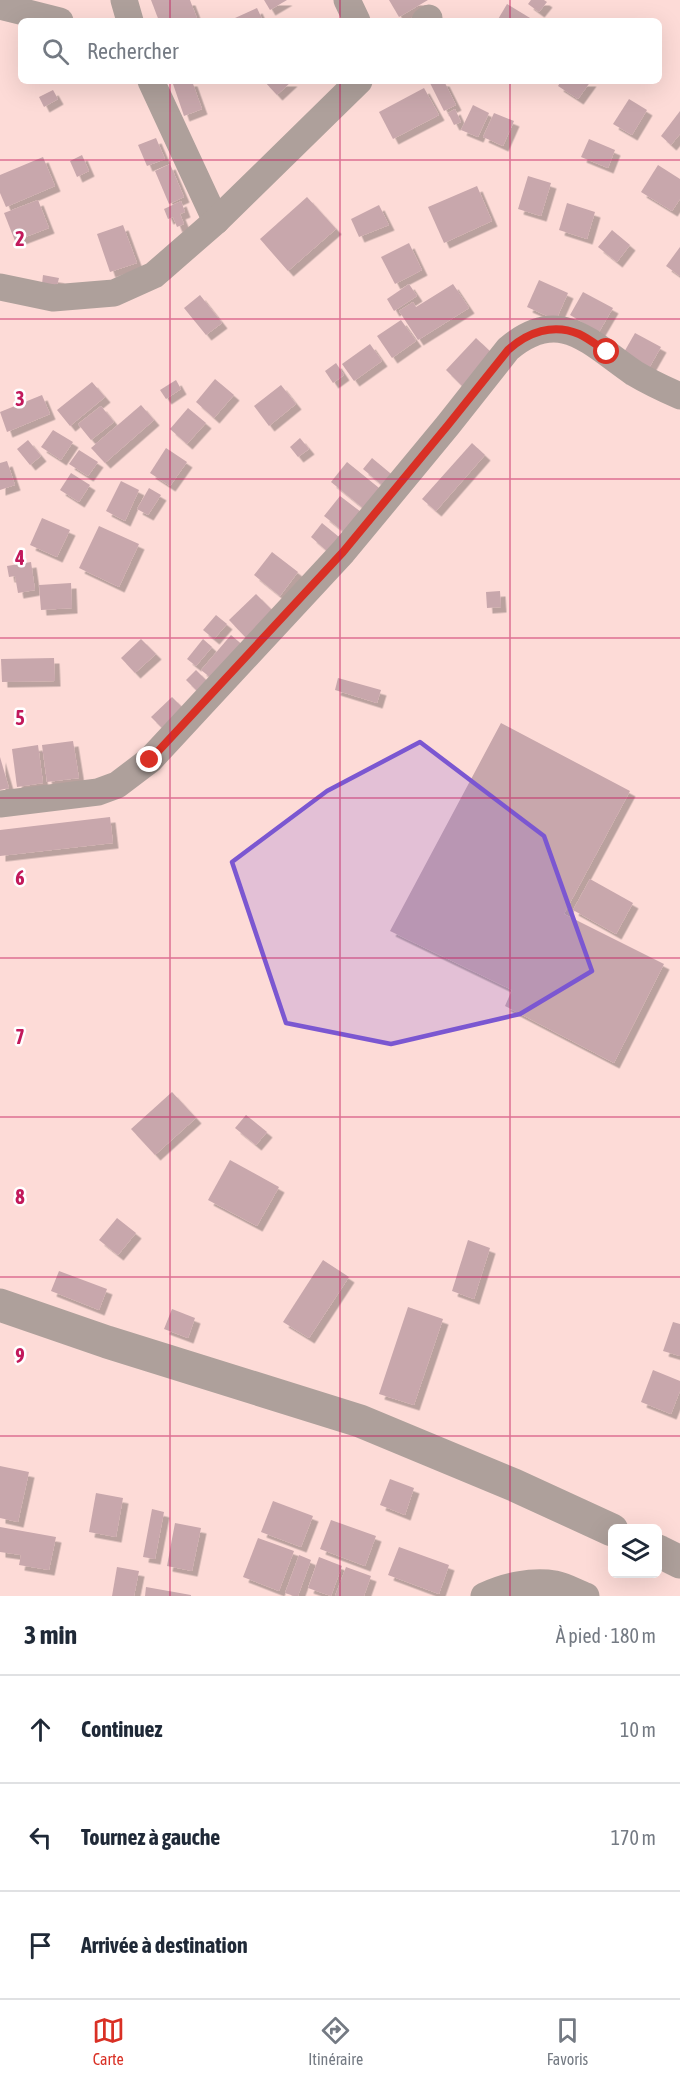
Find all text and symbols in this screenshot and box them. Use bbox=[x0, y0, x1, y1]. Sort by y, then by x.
search box bbox=[18, 18, 662, 84]
icon: search bbox=[39, 35, 72, 68]
text: Rechercher bbox=[87, 38, 178, 64]
text: 2 bbox=[15, 227, 25, 250]
route start bbox=[593, 338, 619, 364]
text: 3 bbox=[15, 387, 25, 410]
text: 4 bbox=[14, 546, 25, 569]
text: 5 bbox=[15, 706, 25, 729]
route end bbox=[136, 746, 162, 772]
text: 6 bbox=[15, 866, 25, 889]
text: 7 bbox=[15, 1025, 25, 1048]
text: 8 bbox=[15, 1185, 25, 1208]
text: 9 bbox=[15, 1344, 25, 1367]
map controls bbox=[608, 1524, 662, 1578]
button: layers bbox=[608, 1524, 662, 1578]
text: 3 min bbox=[24, 1620, 77, 1650]
text: À pied · 180 m bbox=[556, 1624, 656, 1647]
icon: ahead bbox=[24, 1713, 57, 1746]
text: Continuez bbox=[81, 1716, 163, 1742]
text: 10 m bbox=[620, 1718, 656, 1741]
icon: left bbox=[24, 1821, 57, 1854]
text: Tournez à gauche bbox=[81, 1824, 220, 1850]
text: 170 m bbox=[611, 1826, 656, 1849]
icon: arrive bbox=[24, 1929, 57, 1962]
text: Arrivée à destination bbox=[81, 1932, 248, 1958]
tab: Carte bbox=[92, 2014, 125, 2068]
tab: Itinéraire bbox=[308, 2014, 363, 2068]
tab: Favoris bbox=[547, 2014, 588, 2068]

